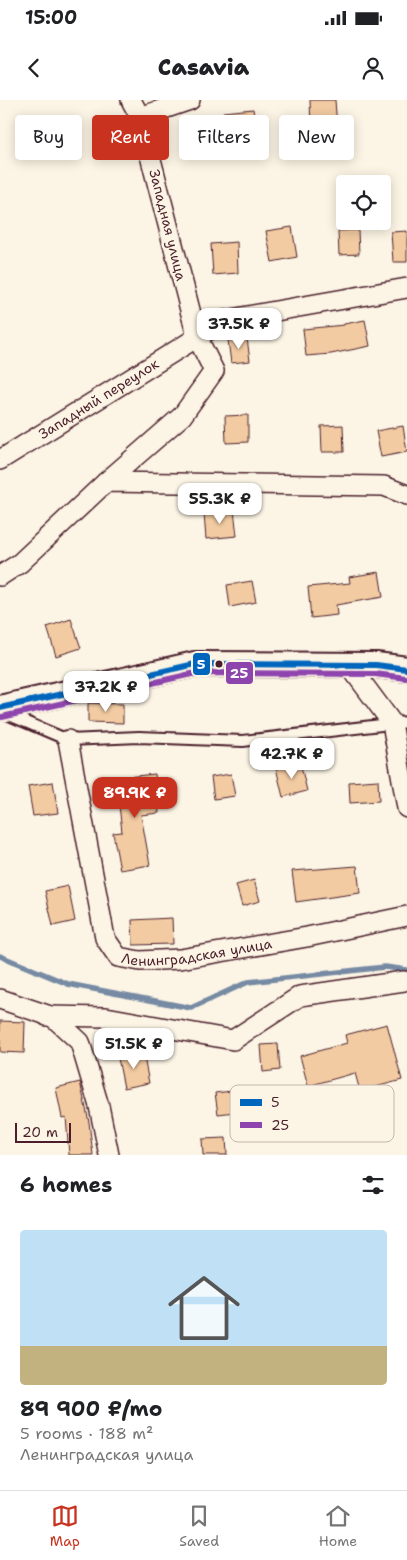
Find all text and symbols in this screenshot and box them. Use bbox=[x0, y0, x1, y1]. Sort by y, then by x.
text: 15:00 bbox=[25, 5, 77, 30]
text: Casavia bbox=[158, 53, 249, 82]
icon: back bbox=[20, 54, 48, 82]
icon: person bbox=[359, 54, 387, 82]
chip: Buy bbox=[15, 115, 82, 160]
chip: Rent bbox=[92, 115, 169, 160]
chip: Filters bbox=[179, 115, 269, 160]
chip: New bbox=[279, 115, 354, 160]
street label: Западная улица bbox=[145, 167, 191, 283]
map controls bbox=[336, 175, 391, 230]
button: locate bbox=[336, 175, 391, 230]
pin: 37.5K ₽ bbox=[193, 308, 285, 350]
text: 37.5K ₽ bbox=[208, 313, 270, 334]
street label: Западный переулок bbox=[35, 354, 162, 443]
pin: 55.3K ₽ bbox=[174, 482, 266, 525]
text: 55.3K ₽ bbox=[189, 488, 251, 509]
line badge: 5 bbox=[192, 652, 211, 676]
text: 5 bbox=[197, 655, 206, 673]
unlabelled marker bbox=[214, 659, 224, 669]
line badge: 25 bbox=[225, 661, 254, 685]
text: 25 bbox=[230, 664, 248, 682]
pin: 37.2K ₽ bbox=[60, 670, 152, 713]
text: 37.2K ₽ bbox=[74, 676, 138, 697]
pin: 42.7K ₽ bbox=[246, 738, 338, 780]
text: 42.7K ₽ bbox=[260, 743, 324, 764]
pin: 89.9K ₽ bbox=[89, 776, 181, 819]
text: 89.9K ₽ bbox=[103, 782, 167, 803]
street label: Ленинградская улица bbox=[120, 934, 274, 970]
pin: 51.5K ₽ bbox=[88, 1028, 180, 1070]
text: 51.5K ₽ bbox=[105, 1033, 163, 1054]
legend bbox=[230, 1085, 394, 1142]
text: 5 bbox=[271, 1093, 280, 1111]
text: 25 bbox=[271, 1116, 289, 1134]
scale bar bbox=[15, 1120, 71, 1143]
text: 20 m bbox=[22, 1123, 58, 1141]
text: 6 homes bbox=[20, 1171, 112, 1199]
icon: filters bbox=[359, 1171, 387, 1199]
icon: home bbox=[159, 1263, 249, 1353]
text: 89 900 ₽/mo bbox=[20, 1395, 162, 1423]
text: 5 rooms · 188 m² bbox=[20, 1423, 153, 1444]
text: Ленинградская улица bbox=[20, 1444, 193, 1465]
tab: Map bbox=[50, 1502, 80, 1550]
tab: Saved bbox=[179, 1502, 219, 1550]
tab: Home bbox=[319, 1502, 357, 1550]

